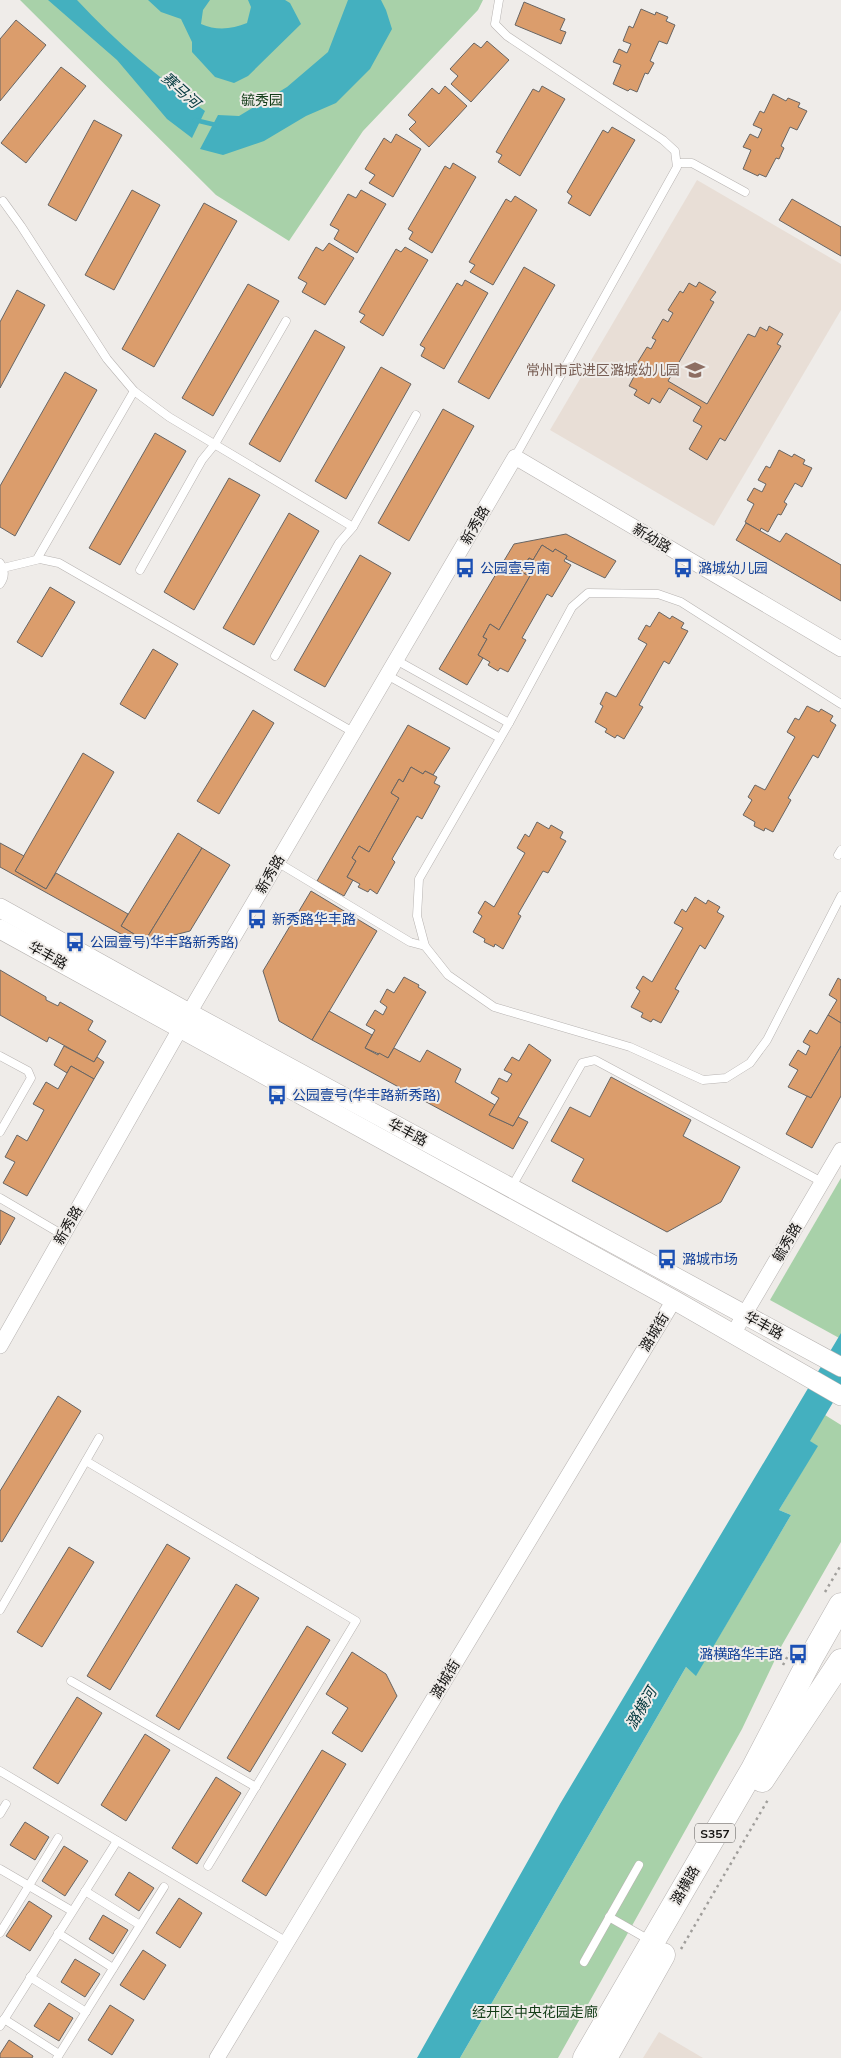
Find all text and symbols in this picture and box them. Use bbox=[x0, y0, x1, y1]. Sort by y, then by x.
water label: 赛马河 bbox=[158, 68, 206, 114]
park label: 毓秀园 bbox=[241, 91, 283, 109]
school or university icon: 常州市武进区潞城幼儿园 bbox=[684, 359, 706, 381]
place label: 常州市武进区潞城幼儿园 bbox=[526, 361, 680, 379]
street label: 新秀路 bbox=[457, 502, 493, 548]
street label: 新幼路 bbox=[629, 519, 675, 557]
bus stop icon: 公园壹号南 bbox=[454, 557, 476, 579]
bus stop icon: 潞城幼儿园 bbox=[672, 557, 694, 579]
place label: 公园壹号南 bbox=[480, 559, 550, 577]
place label: 潞城幼儿园 bbox=[698, 559, 768, 577]
street label: 新秀路 bbox=[252, 851, 288, 897]
bus stop icon: 新秀路华丰路 bbox=[246, 908, 268, 930]
place label: 新秀路华丰路 bbox=[272, 910, 356, 928]
bus stop icon: 公园壹号)华丰路新秀路) bbox=[64, 931, 86, 953]
place label: 公园壹号)华丰路新秀路) bbox=[90, 933, 239, 951]
street label: 华丰路 bbox=[25, 937, 71, 973]
bus stop icon: 公园壹号(华丰路新秀路) bbox=[266, 1084, 288, 1106]
place label: 公园壹号(华丰路新秀路) bbox=[292, 1086, 441, 1104]
street label: 华丰路 bbox=[385, 1114, 431, 1150]
street label: 新秀路 bbox=[50, 1202, 86, 1248]
street label: 毓秀路 bbox=[769, 1219, 805, 1265]
bus stop icon: 潞城市场 bbox=[656, 1248, 678, 1270]
place label: 潞城市场 bbox=[682, 1250, 738, 1268]
street label: 华丰路 bbox=[741, 1307, 787, 1343]
street label: 潞城街 bbox=[635, 1309, 673, 1355]
bus stop icon: 潞横路华丰路 bbox=[787, 1643, 809, 1665]
place label: 潞横路华丰路 bbox=[699, 1645, 783, 1663]
street label: 潞城街 bbox=[426, 1656, 464, 1702]
water label: 潞横河 bbox=[622, 1681, 662, 1732]
road number: S357 bbox=[695, 1824, 735, 1842]
street label: 潞横路 bbox=[667, 1862, 703, 1908]
park label: 经开区中央花园走廊 bbox=[472, 2003, 598, 2021]

